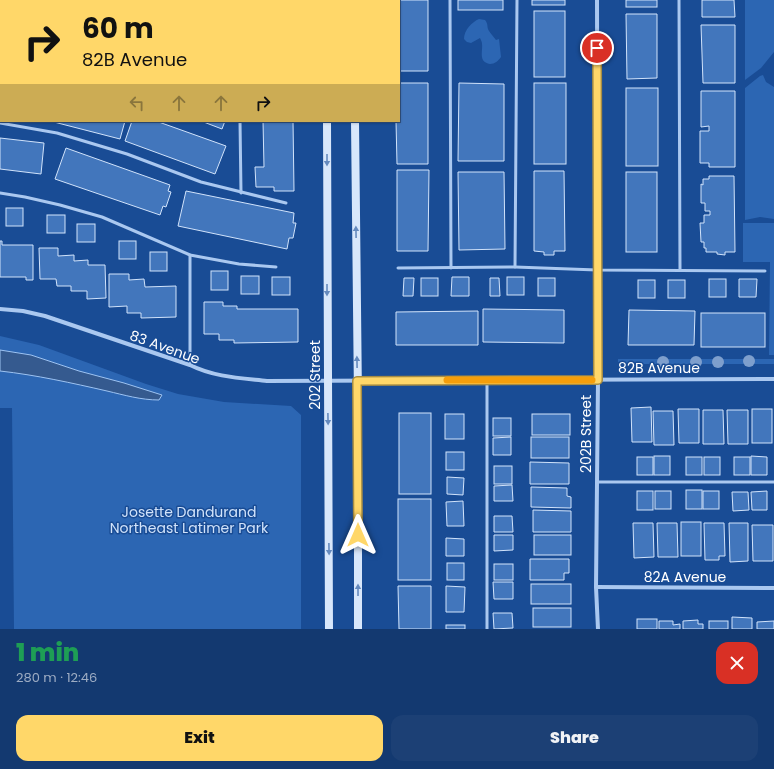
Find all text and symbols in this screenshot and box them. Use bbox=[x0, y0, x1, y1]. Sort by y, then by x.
text: 60 m bbox=[82, 9, 154, 48]
icon: right bbox=[16, 16, 68, 68]
pin bbox=[580, 31, 614, 65]
icon: arrive bbox=[586, 37, 608, 59]
text: 82B Avenue bbox=[82, 47, 187, 72]
icon: left bbox=[126, 92, 148, 114]
icon: ahead bbox=[168, 92, 190, 114]
icon: ahead bbox=[210, 92, 232, 114]
icon: right bbox=[252, 92, 274, 114]
one-way arrow bbox=[324, 154, 330, 167]
one-way arrow bbox=[353, 225, 359, 238]
one-way arrow bbox=[324, 284, 330, 297]
street label: 83 Avenue bbox=[127, 325, 203, 369]
street label: 202 Street bbox=[305, 340, 325, 410]
one-way arrow bbox=[354, 355, 360, 368]
street label: 82B Avenue bbox=[618, 358, 700, 378]
street label: 202B Street bbox=[576, 395, 596, 473]
one-way arrow bbox=[325, 413, 331, 426]
park label: Josette Dandurand Northeast Latimer Park bbox=[110, 502, 269, 538]
position arrow bbox=[337, 514, 379, 556]
one-way arrow bbox=[326, 543, 332, 556]
street label: 82A Avenue bbox=[644, 567, 727, 587]
one-way arrow bbox=[355, 583, 361, 596]
text: 1 min bbox=[16, 636, 79, 669]
button: close bbox=[716, 642, 758, 684]
text: 280 m · 12:46 bbox=[16, 668, 97, 687]
button: Exit bbox=[16, 715, 383, 761]
button: Share bbox=[391, 715, 758, 761]

